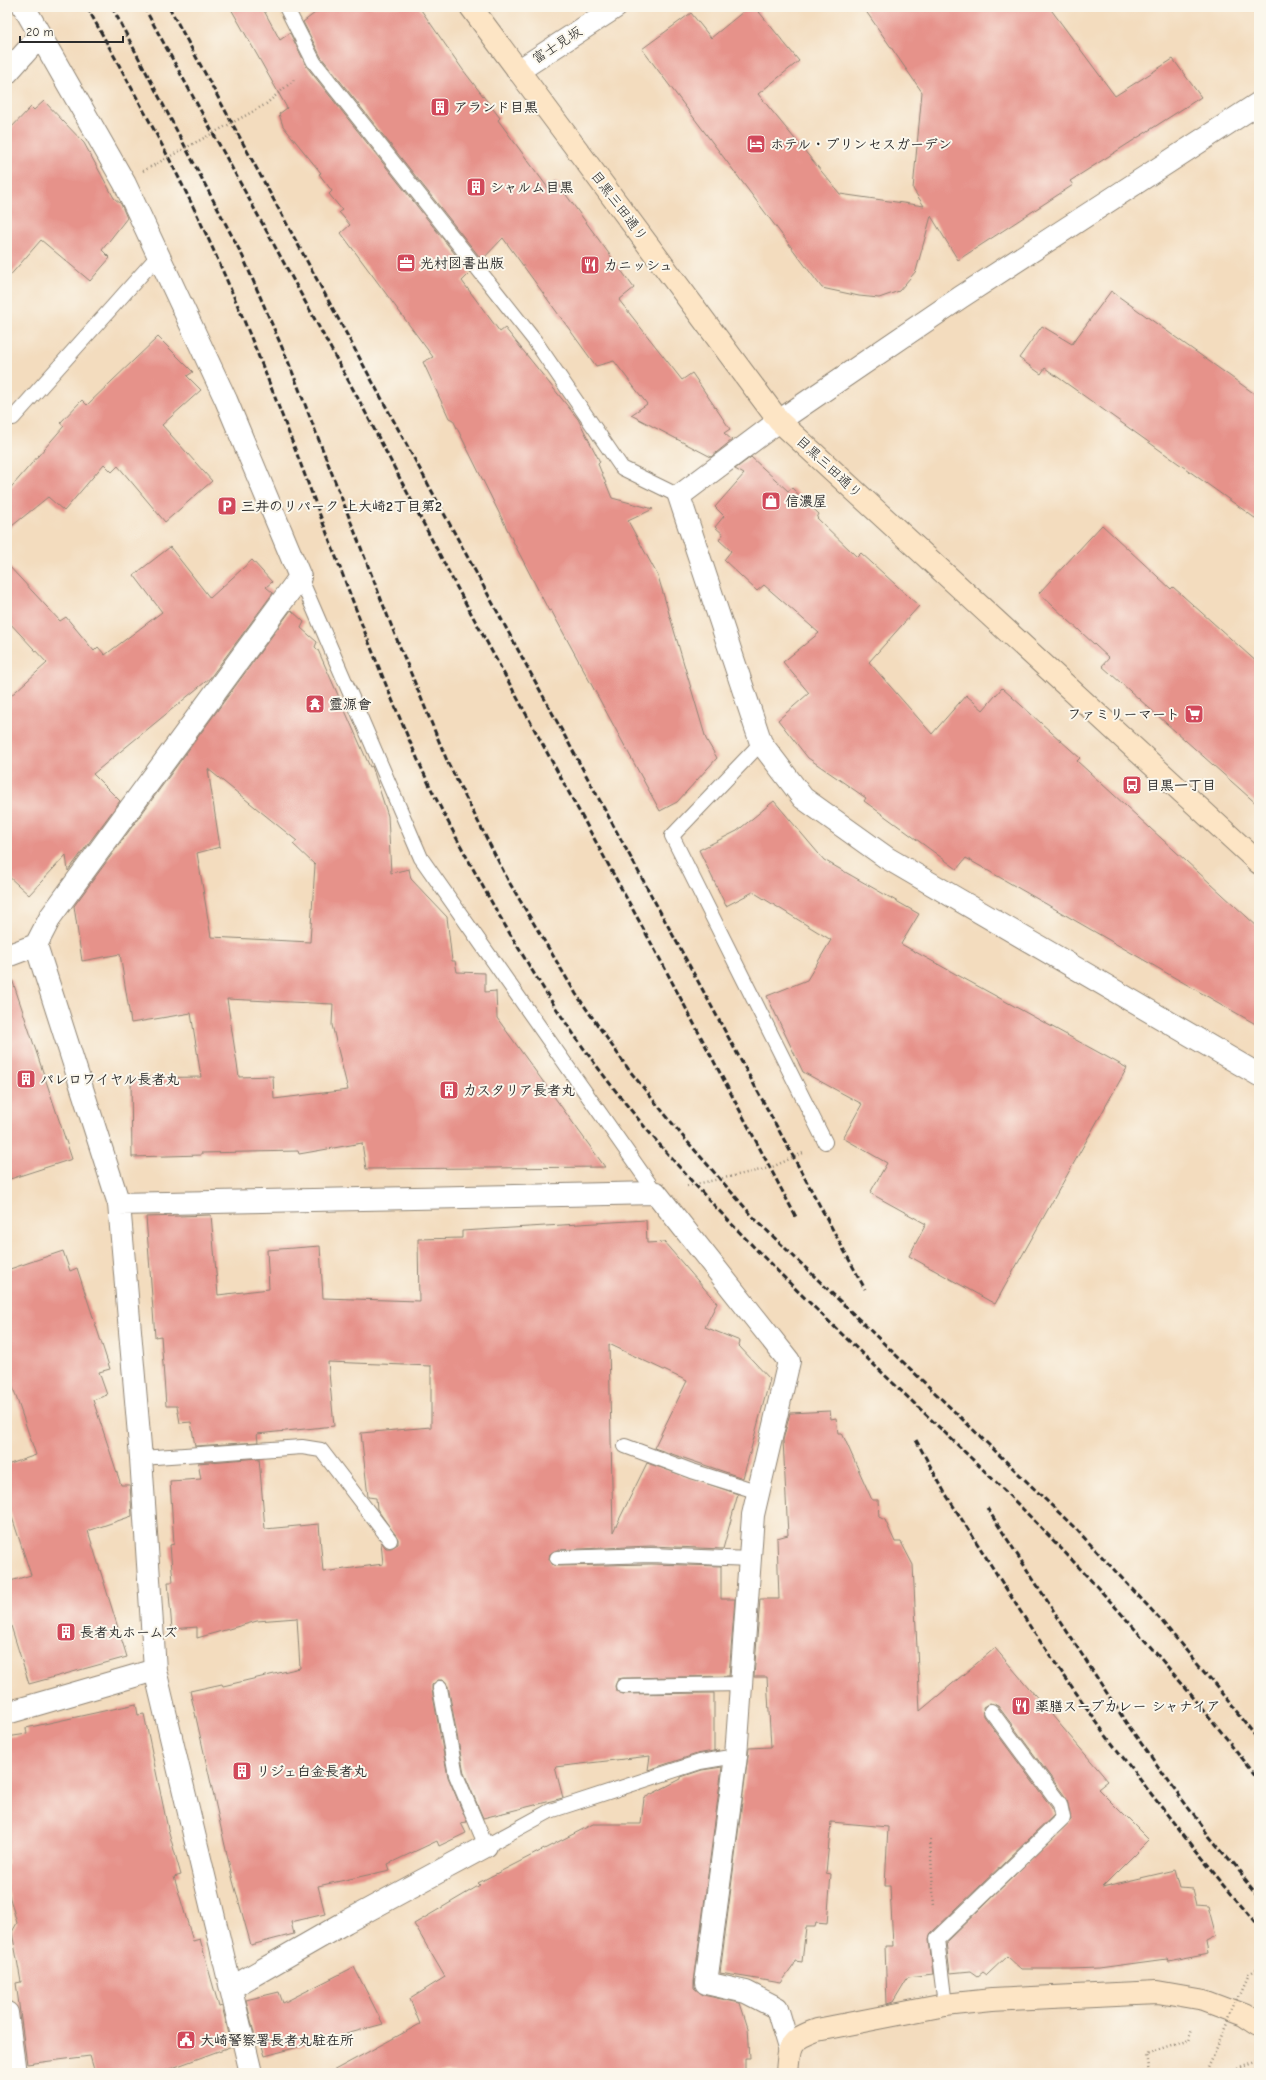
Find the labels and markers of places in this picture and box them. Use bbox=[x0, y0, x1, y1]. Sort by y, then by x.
building icon: アランド目黒 bbox=[429, 96, 451, 118]
place label: アランド目黒 bbox=[454, 99, 538, 116]
hotel icon: ホテル・プリンセスガーデン bbox=[745, 133, 767, 155]
place label: ホテル・プリンセスガーデン bbox=[770, 136, 952, 153]
building icon: シャルム目黒 bbox=[465, 176, 487, 198]
place label: シャルム目黒 bbox=[490, 179, 573, 196]
office icon: 光村図書出版 bbox=[395, 252, 417, 274]
restaurant icon: カニッシュ bbox=[579, 254, 601, 276]
place label: 光村図書出版 bbox=[420, 255, 504, 272]
place label: カニッシュ bbox=[604, 257, 673, 274]
shop icon: 信濃屋 bbox=[760, 490, 782, 512]
place label: 信濃屋 bbox=[785, 493, 827, 510]
parking icon: 三井のリパーク 上大崎2丁目第2 bbox=[216, 495, 238, 517]
place label: 三井のリパーク 上大崎2丁目第2 bbox=[241, 498, 442, 515]
temple icon: 靈源會 bbox=[304, 693, 326, 715]
place label: 靈源會 bbox=[329, 696, 372, 713]
supermarket icon: ファミリーマート bbox=[1183, 703, 1205, 725]
place label: ファミリーマート bbox=[1067, 706, 1180, 723]
bus stop icon: 目黒一丁目 bbox=[1121, 774, 1143, 796]
place label: 目黒一丁目 bbox=[1146, 777, 1216, 794]
building icon: パレロワイヤル長者丸 bbox=[15, 1068, 37, 1090]
place label: パレロワイヤル長者丸 bbox=[40, 1071, 179, 1088]
building icon: カスタリア長者丸 bbox=[438, 1079, 460, 1101]
place label: カスタリア長者丸 bbox=[463, 1082, 575, 1099]
building icon: 長者丸ホームズ bbox=[55, 1621, 77, 1643]
place label: 長者丸ホームズ bbox=[80, 1624, 177, 1641]
restaurant icon: 薬膳スープカレー シャナイア bbox=[1010, 1695, 1032, 1717]
place label: 薬膳スープカレー シャナイア bbox=[1035, 1698, 1221, 1715]
building icon: リジェ白金長者丸 bbox=[231, 1760, 253, 1782]
place label: リジェ白金長者丸 bbox=[256, 1763, 367, 1780]
public building icon: 大崎警察署長者丸駐在所 bbox=[175, 2029, 197, 2051]
place label: 大崎警察署長者丸駐在所 bbox=[200, 2032, 354, 2049]

